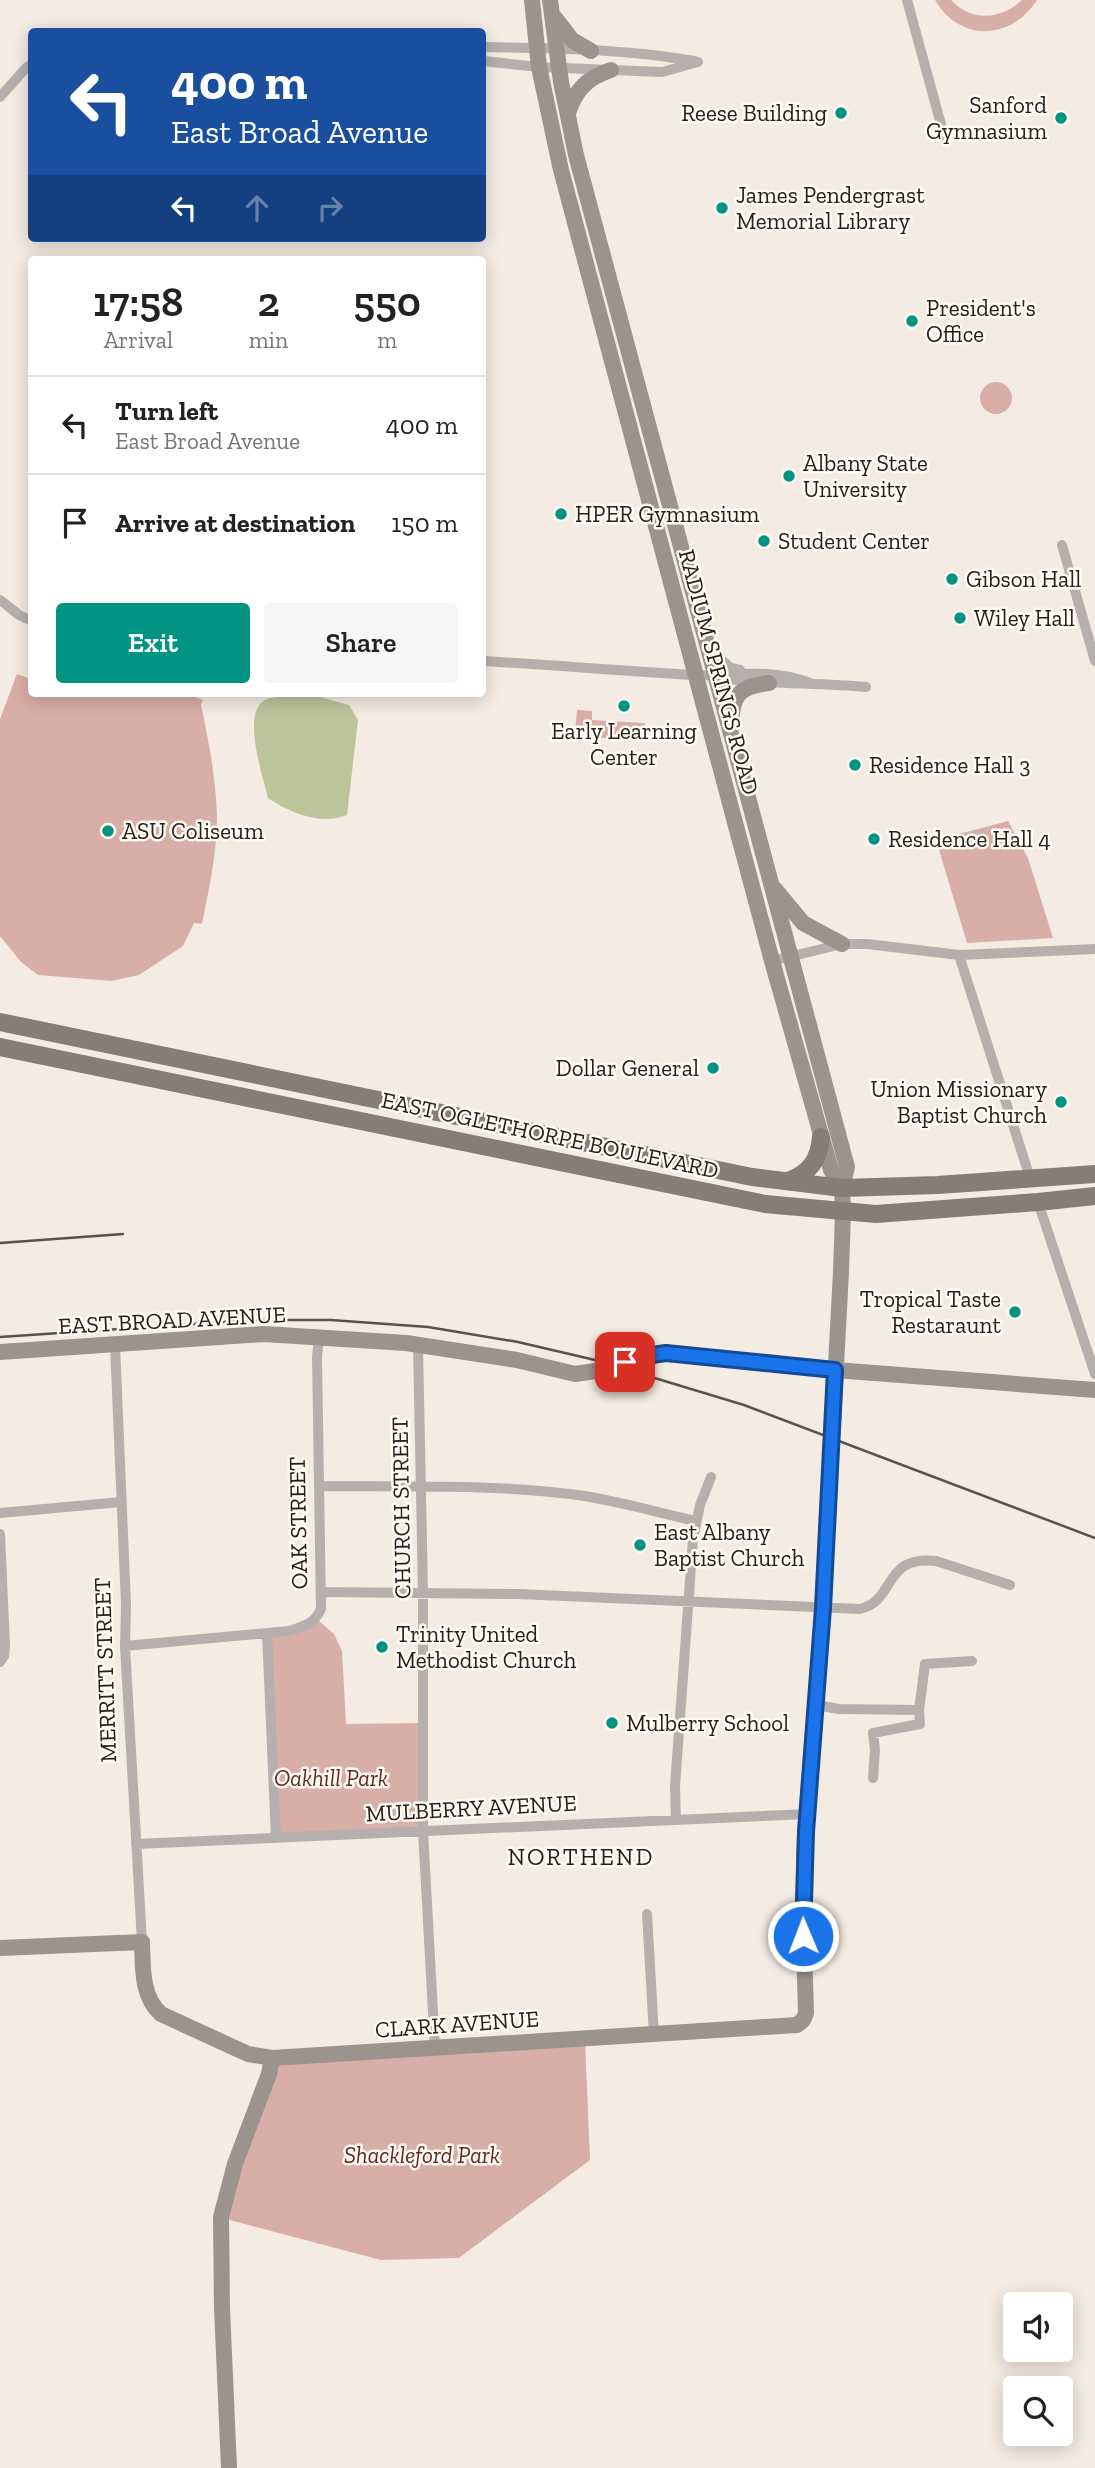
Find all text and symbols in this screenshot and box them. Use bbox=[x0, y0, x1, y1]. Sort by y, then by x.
text: 400 m bbox=[171, 53, 307, 112]
icon: left bbox=[56, 56, 147, 147]
place label: Sanford Gymnasium bbox=[926, 91, 1047, 145]
place label: Reese Building bbox=[681, 99, 827, 127]
marker: Reese Building bbox=[833, 105, 849, 121]
marker: Sanford Gymnasium bbox=[1053, 110, 1069, 126]
text: East Broad Avenue bbox=[171, 113, 428, 151]
place label: James Pendergrast Memorial Library bbox=[736, 181, 925, 235]
icon: left bbox=[165, 189, 203, 227]
icon: ahead bbox=[238, 189, 276, 227]
icon: right bbox=[311, 189, 349, 227]
marker: James Pendergrast Memorial Library bbox=[714, 200, 730, 216]
text: 17:58 bbox=[93, 276, 184, 327]
text: 2 bbox=[257, 276, 280, 327]
text: 550 bbox=[353, 276, 421, 327]
place label: President's Office bbox=[926, 294, 1036, 348]
marker: President's Office bbox=[904, 313, 920, 329]
text: Arrival bbox=[104, 326, 173, 354]
text: min bbox=[249, 326, 288, 354]
text: m bbox=[377, 326, 397, 354]
text: Turn left bbox=[115, 395, 218, 427]
icon: left bbox=[56, 406, 94, 444]
text: 400 m bbox=[386, 409, 458, 441]
text: East Broad Avenue bbox=[115, 427, 300, 455]
place label: Albany State University bbox=[803, 449, 928, 503]
marker: Albany State University bbox=[781, 468, 797, 484]
place label: HPER Gymnasium bbox=[575, 500, 760, 528]
icon: arrive bbox=[56, 504, 94, 542]
marker: HPER Gymnasium bbox=[553, 506, 569, 522]
text: Arrive at destination bbox=[115, 507, 355, 539]
text: 150 m bbox=[391, 507, 458, 539]
place label: Student Center bbox=[778, 527, 930, 555]
marker: Student Center bbox=[756, 533, 772, 549]
street label: RADIUM SPRINGS ROAD bbox=[673, 546, 765, 798]
place label: Gibson Hall bbox=[966, 565, 1081, 593]
marker: Gibson Hall bbox=[944, 571, 960, 587]
button: Exit bbox=[56, 603, 250, 683]
button: Share bbox=[264, 603, 458, 683]
place label: Wiley Hall bbox=[974, 604, 1075, 632]
marker: Wiley Hall bbox=[952, 610, 968, 626]
marker: Early Learning Center bbox=[616, 698, 632, 714]
place label: Early Learning Center bbox=[551, 717, 697, 771]
place label: Residence Hall 3 bbox=[869, 751, 1030, 779]
marker: Residence Hall 3 bbox=[847, 757, 863, 773]
place label: ASU Coliseum bbox=[122, 817, 264, 845]
marker: ASU Coliseum bbox=[100, 823, 116, 839]
place label: Residence Hall 4 bbox=[888, 825, 1051, 853]
marker: Residence Hall 4 bbox=[866, 831, 882, 847]
place label: Dollar General bbox=[556, 1054, 699, 1082]
marker: Dollar General bbox=[705, 1060, 721, 1076]
place label: Union Missionary Baptist Church bbox=[870, 1075, 1047, 1129]
street label: EAST OGLETHORPE BOULEVARD bbox=[379, 1086, 721, 1184]
marker: Union Missionary Baptist Church bbox=[1053, 1094, 1069, 1110]
place label: Tropical Taste Restaraunt bbox=[860, 1285, 1001, 1339]
street label: EAST BROAD AVENUE bbox=[57, 1300, 287, 1340]
marker: Tropical Taste Restaraunt bbox=[1007, 1304, 1023, 1320]
pin bbox=[595, 1332, 655, 1392]
icon: arrive bbox=[606, 1343, 644, 1381]
street label: CHURCH STREET bbox=[385, 1417, 417, 1599]
street label: OAK STREET bbox=[283, 1456, 313, 1590]
place label: East Albany Baptist Church bbox=[654, 1518, 804, 1572]
marker: East Albany Baptist Church bbox=[632, 1537, 648, 1553]
street label: MERRITT STREET bbox=[88, 1577, 122, 1763]
place label: Trinity United Methodist Church bbox=[396, 1620, 577, 1674]
marker: Trinity United Methodist Church bbox=[374, 1639, 390, 1655]
place label: Mulberry School bbox=[626, 1709, 789, 1737]
marker: Mulberry School bbox=[604, 1715, 620, 1731]
park label: Oakhill Park bbox=[274, 1764, 388, 1792]
street label: MULBERRY AVENUE bbox=[365, 1788, 577, 1828]
district label: NORTHEND bbox=[508, 1842, 655, 1871]
position arrow bbox=[766, 1899, 840, 1973]
street label: CLARK AVENUE bbox=[374, 2004, 540, 2044]
park label: Shackleford Park bbox=[344, 2141, 500, 2169]
map controls bbox=[1003, 2292, 1073, 2446]
button: sound bbox=[1003, 2292, 1073, 2362]
button: search bbox=[1003, 2376, 1073, 2446]

